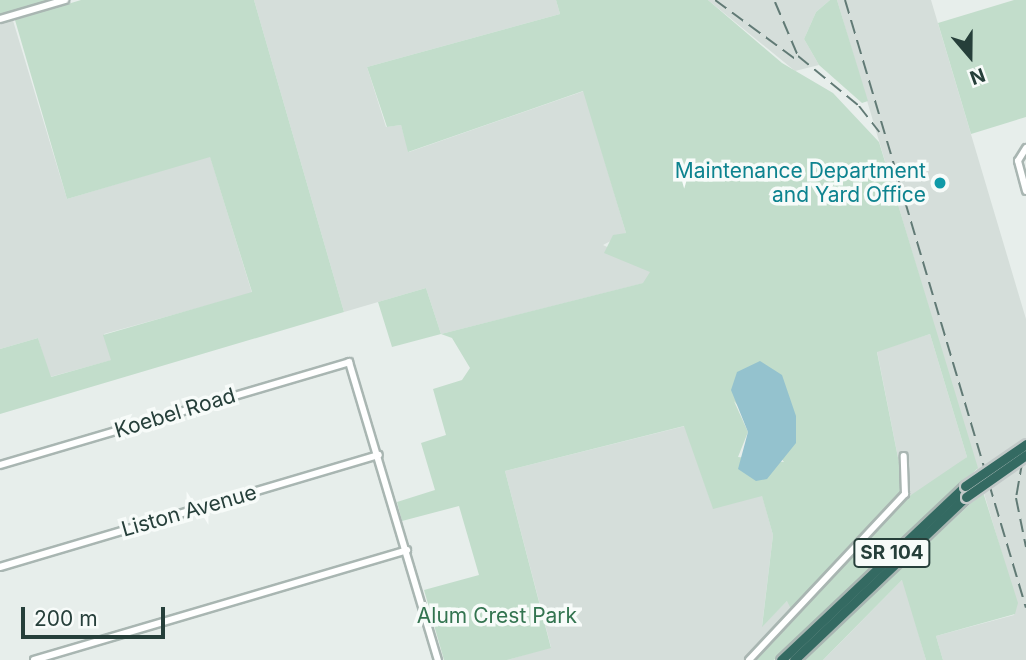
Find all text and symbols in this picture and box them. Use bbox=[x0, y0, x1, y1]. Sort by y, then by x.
north arrow bbox=[935, 21, 1005, 91]
text: N bbox=[967, 63, 988, 89]
place label: Maintenance Department and Yard Office bbox=[675, 158, 926, 208]
marker: Maintenance Department and Yard Office bbox=[932, 175, 948, 191]
street label: Koebel Road bbox=[112, 383, 238, 443]
street label: Liston Avenue bbox=[119, 480, 259, 542]
road number: SR 104 bbox=[852, 538, 932, 568]
scale bar bbox=[24, 594, 168, 638]
park label: Alum Crest Park bbox=[417, 603, 577, 629]
text: 200 m bbox=[34, 606, 98, 631]

